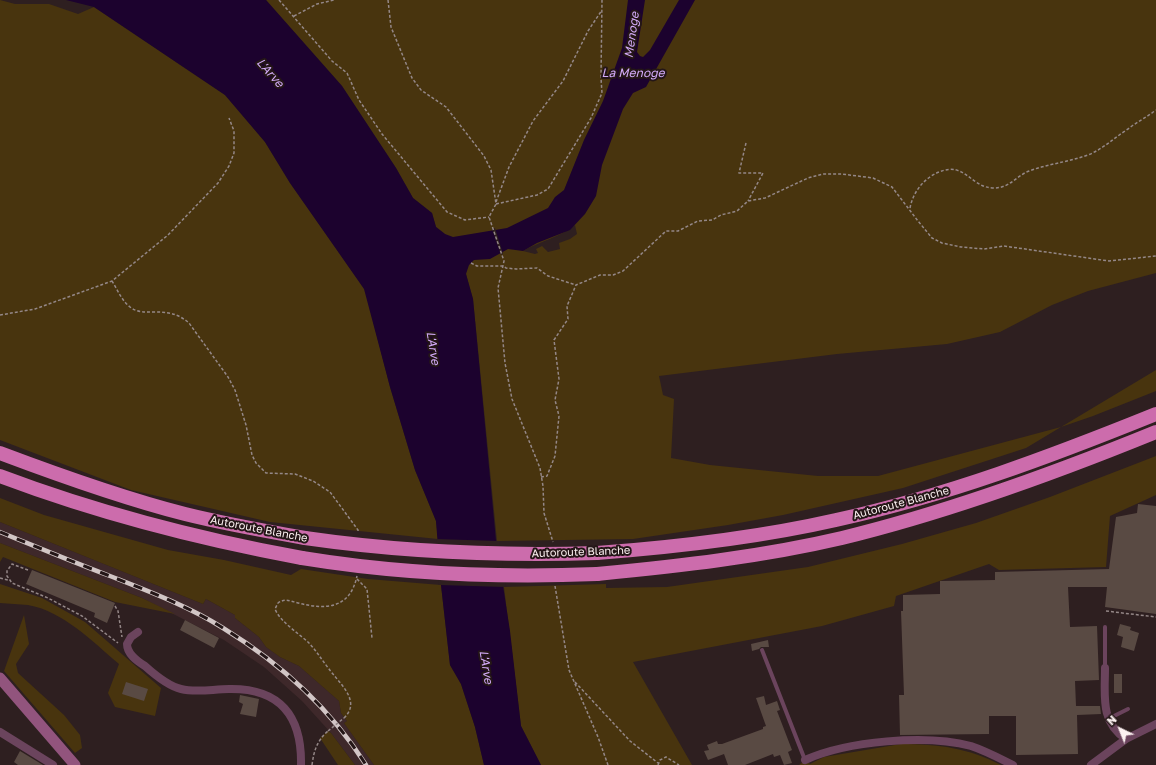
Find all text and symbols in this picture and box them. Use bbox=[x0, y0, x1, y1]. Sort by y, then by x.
water label: Menoge bbox=[622, 11, 642, 59]
water label: L'Arve bbox=[253, 56, 287, 90]
water label: La Menoge bbox=[602, 66, 664, 80]
water label: L'Arve bbox=[423, 330, 443, 366]
street label: Autoroute Blanche bbox=[852, 484, 950, 522]
street label: Autoroute Blanche bbox=[209, 513, 309, 545]
street label: Autoroute Blanche bbox=[531, 544, 631, 560]
water label: L'Arve bbox=[476, 649, 496, 685]
north arrow bbox=[1100, 709, 1140, 749]
text: N bbox=[1104, 712, 1119, 727]

